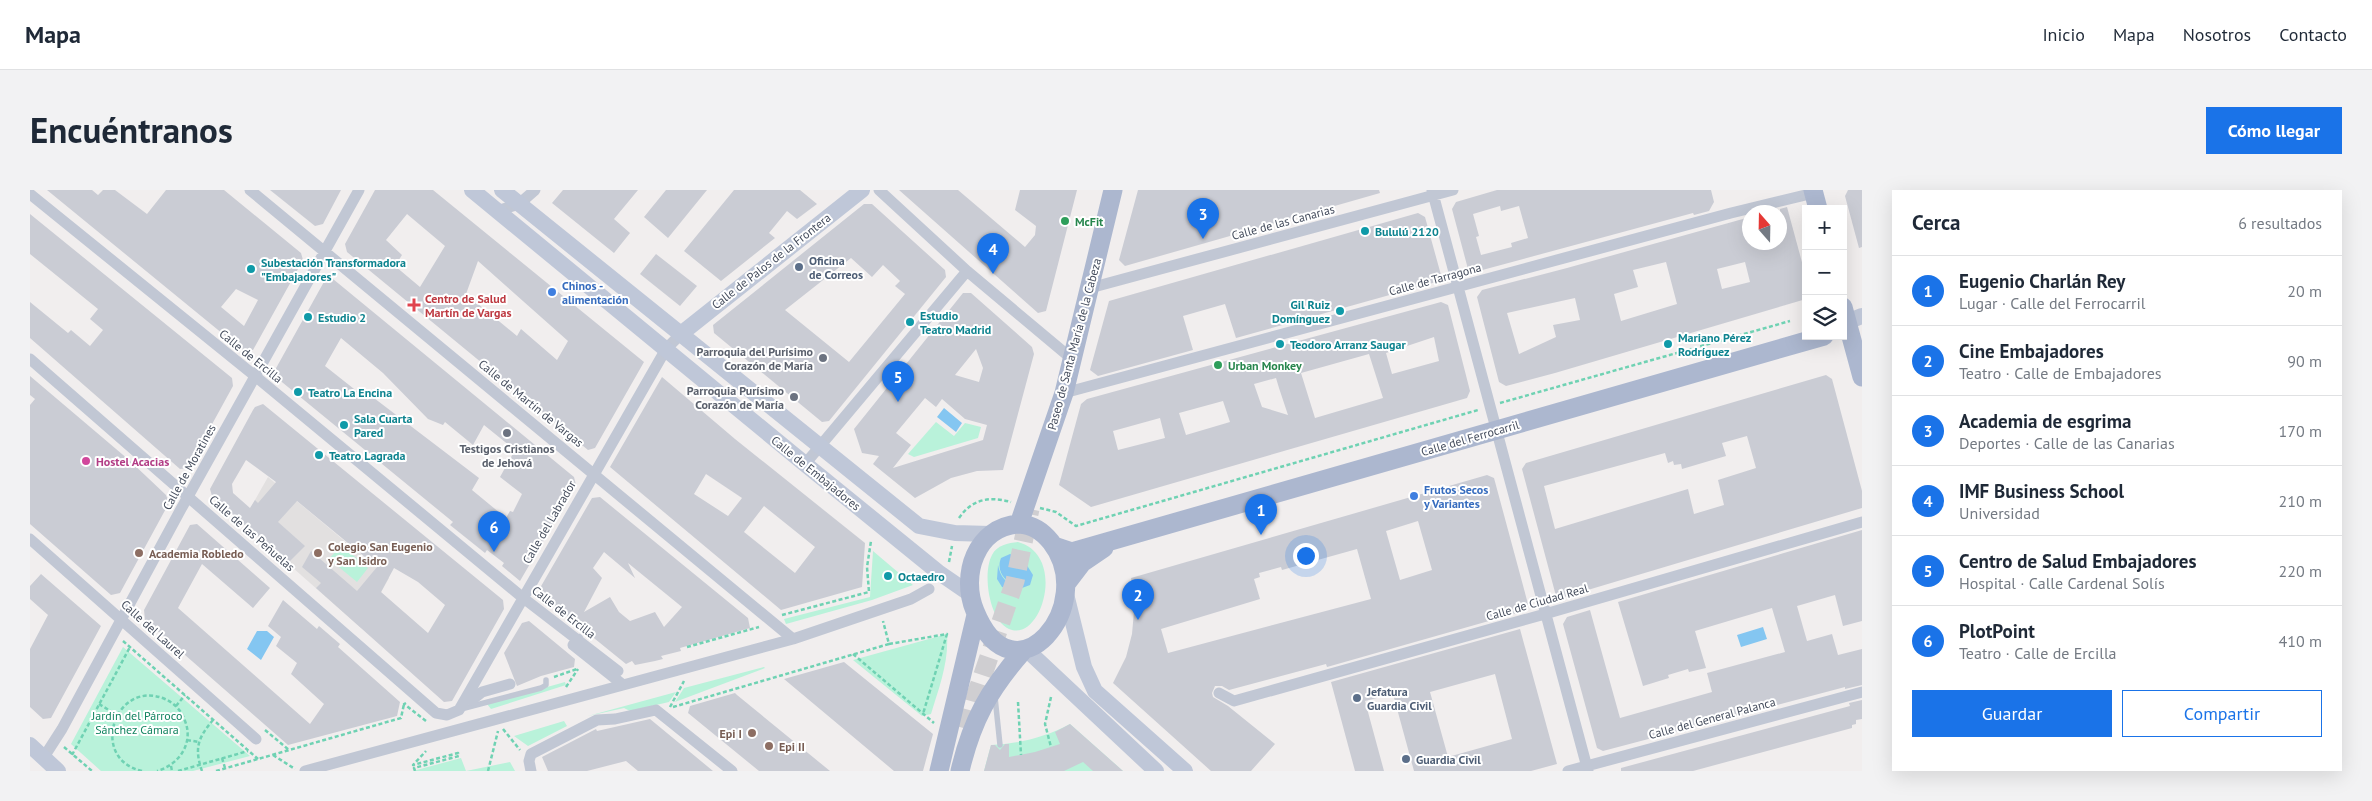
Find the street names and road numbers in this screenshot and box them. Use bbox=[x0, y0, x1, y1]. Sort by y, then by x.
street label: Calle de las Canarias bbox=[1230, 201, 1336, 243]
street label: Calle de Palos de la Frontera bbox=[709, 210, 834, 312]
street label: Paseo de Santa María de la Cabeza bbox=[1044, 256, 1104, 432]
street label: Calle de Tarragona bbox=[1387, 259, 1483, 299]
street label: Calle de Ercilla bbox=[216, 326, 286, 386]
street label: Calle de Martín de Vargas bbox=[475, 356, 587, 450]
street label: Calle del Ferrocarril bbox=[1419, 417, 1521, 459]
street label: Calle de Moratines bbox=[159, 422, 219, 512]
street label: Calle de Embajadores bbox=[768, 432, 864, 514]
street label: Calle del Labrador bbox=[519, 478, 579, 566]
street label: Calle de las Peñuelas bbox=[206, 492, 298, 574]
street label: Calle de Ciudad Real bbox=[1484, 580, 1590, 624]
street label: Calle de Ercilla bbox=[529, 582, 599, 642]
street label: Calle del Laurel bbox=[118, 597, 188, 662]
street label: Calle del General Palanca bbox=[1647, 694, 1777, 742]

